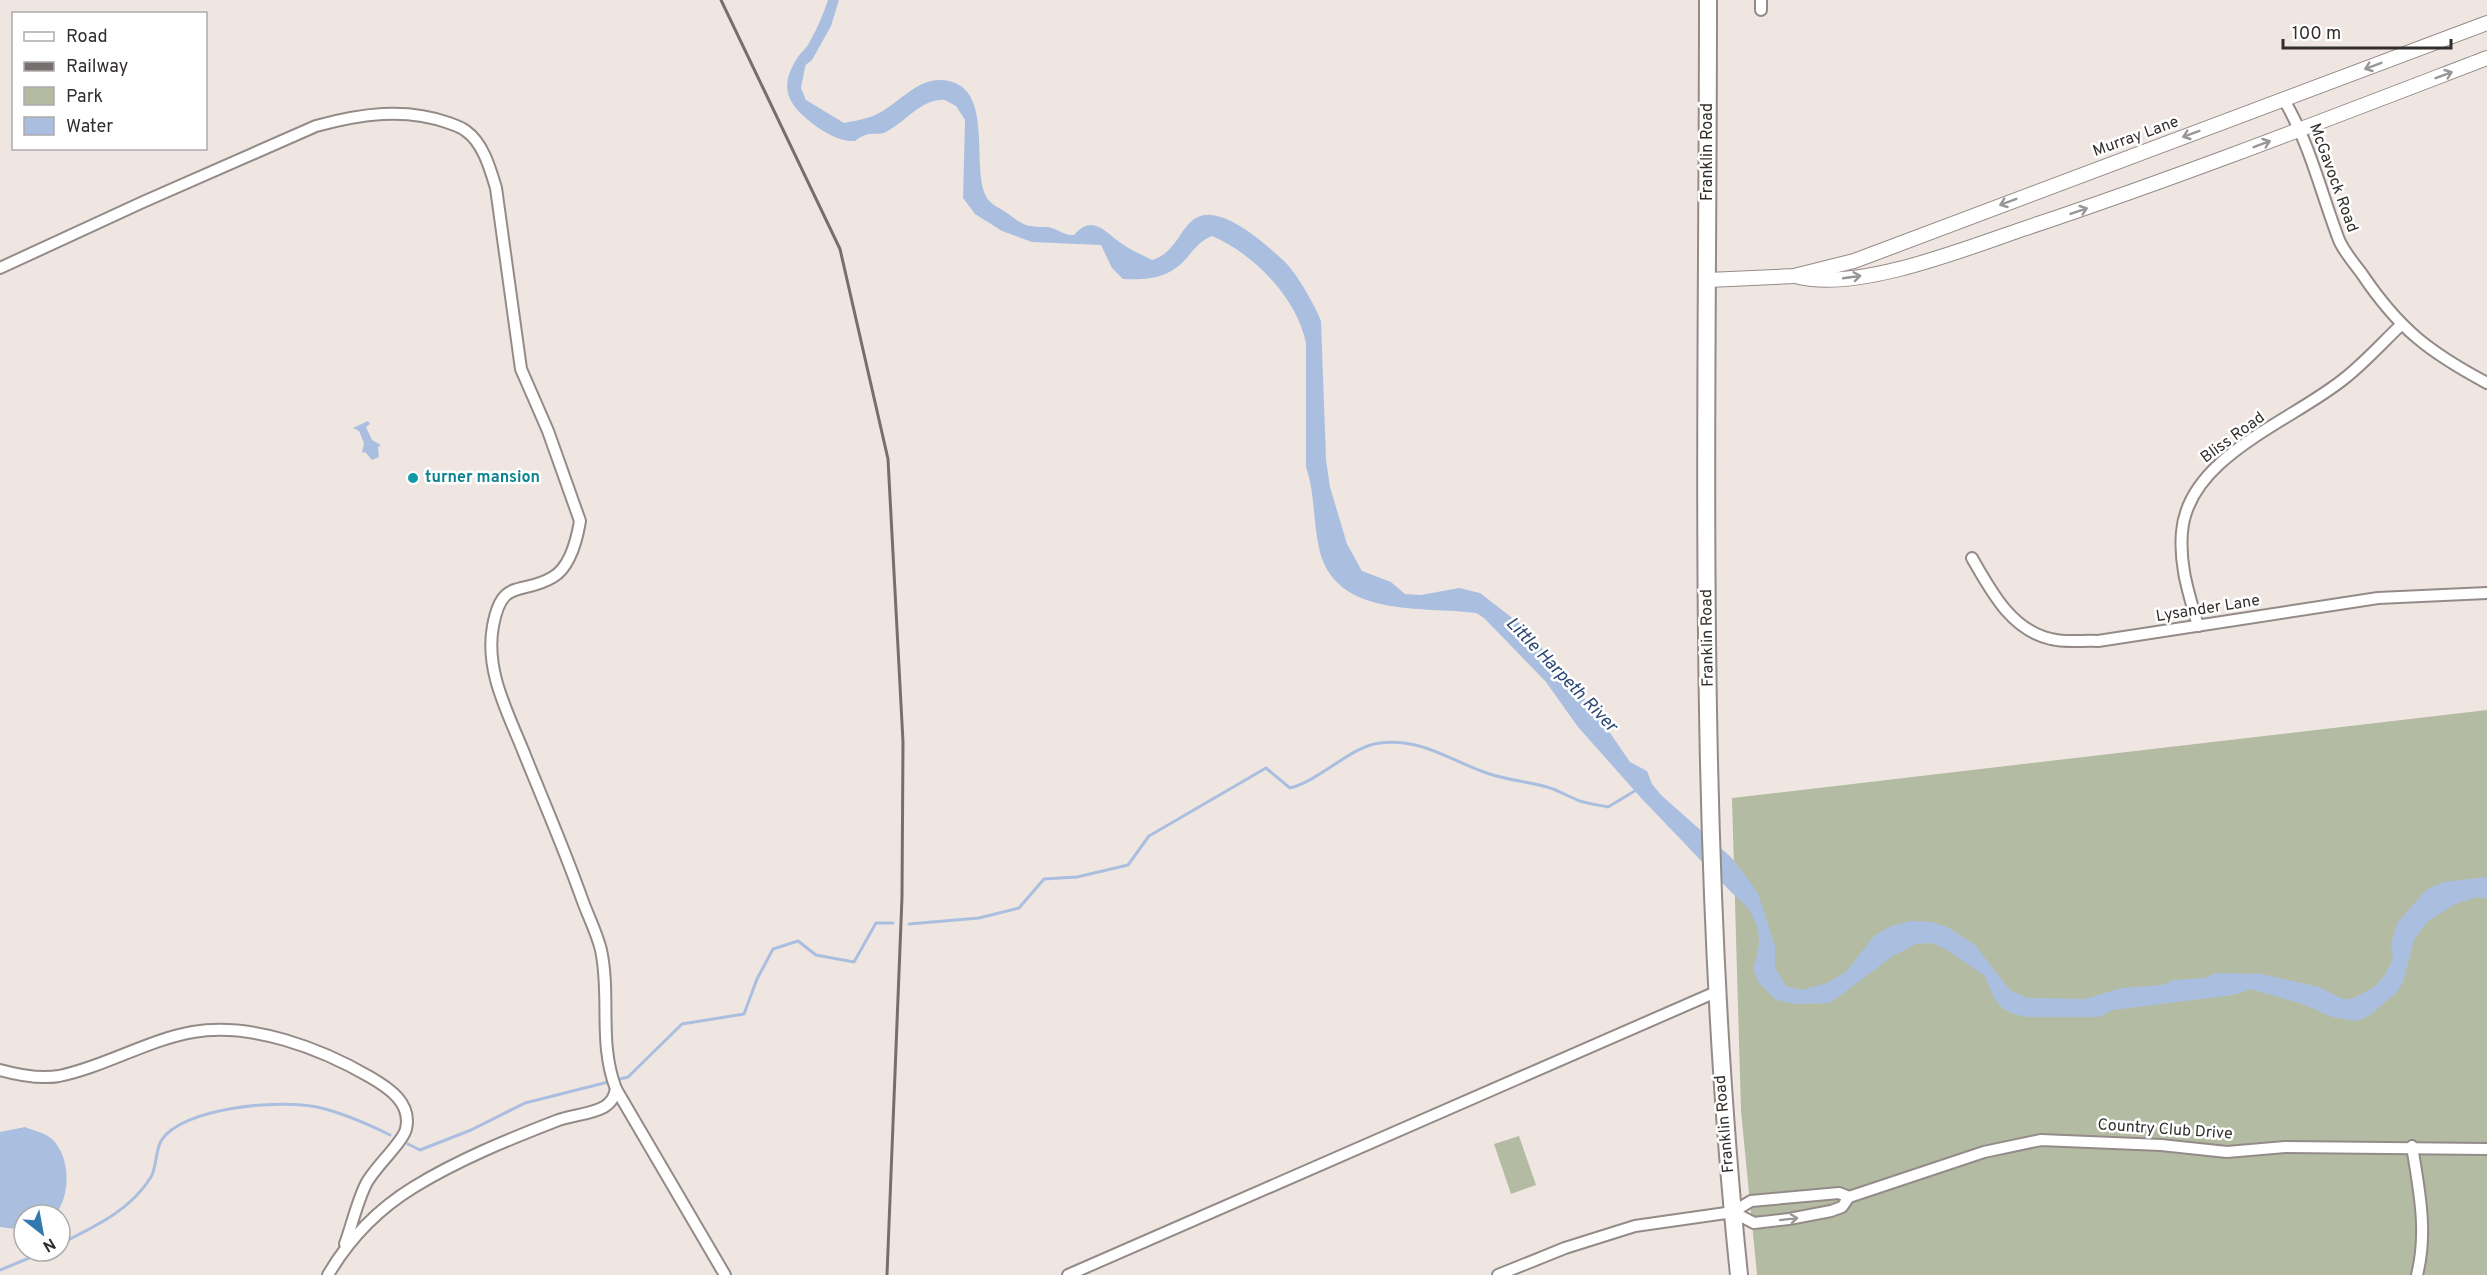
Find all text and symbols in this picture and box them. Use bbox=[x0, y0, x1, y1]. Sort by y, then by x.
legend bbox=[12, 12, 207, 150]
scale bar bbox=[2283, 12, 2451, 50]
text: 100 m bbox=[2292, 23, 2341, 46]
text: Road bbox=[66, 26, 108, 49]
text: Railway bbox=[66, 56, 128, 79]
one-way arrow bbox=[2365, 61, 2383, 72]
one-way arrow bbox=[2435, 68, 2453, 79]
text: Park bbox=[66, 86, 103, 109]
street label: Franklin Road bbox=[1698, 103, 1718, 201]
street label: Murray Lane bbox=[2090, 112, 2182, 162]
text: Water bbox=[66, 116, 113, 139]
street label: McGavock Road bbox=[2304, 121, 2362, 235]
one-way arrow bbox=[2182, 130, 2201, 141]
one-way arrow bbox=[2252, 138, 2271, 149]
one-way arrow bbox=[1999, 197, 2018, 208]
one-way arrow bbox=[2069, 204, 2088, 215]
one-way arrow bbox=[1841, 271, 1861, 282]
street label: Bliss Road bbox=[2197, 408, 2269, 468]
place label: turner mansion bbox=[425, 468, 540, 488]
marker: turner mansion bbox=[406, 471, 420, 485]
street label: Franklin Road bbox=[1697, 589, 1719, 687]
street label: Lysander Lane bbox=[2155, 591, 2261, 627]
water label: Little Harpeth River bbox=[1500, 613, 1623, 739]
street label: Franklin Road bbox=[1711, 1074, 1739, 1174]
street label: Country Club Drive bbox=[2097, 1115, 2233, 1145]
north arrow bbox=[12, 1203, 72, 1263]
one-way arrow bbox=[1779, 1213, 1798, 1224]
text: N bbox=[39, 1233, 59, 1256]

